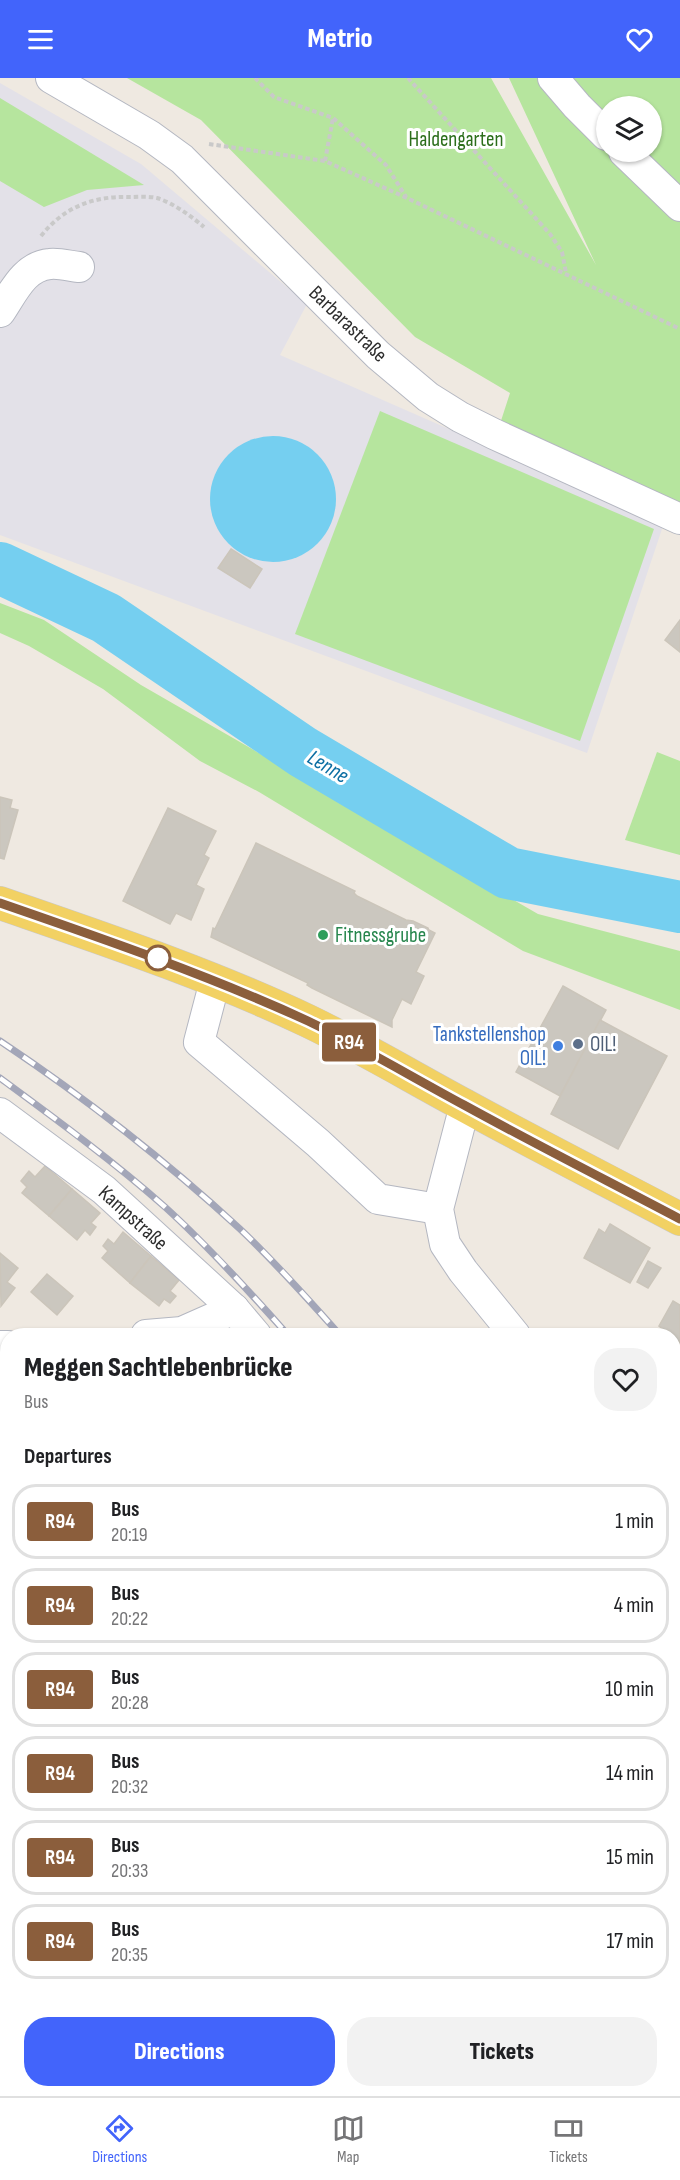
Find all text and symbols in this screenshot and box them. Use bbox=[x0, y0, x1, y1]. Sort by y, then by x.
icon: menu bbox=[24, 23, 57, 56]
text: Metrio bbox=[308, 23, 372, 55]
icon: heart bbox=[623, 23, 656, 56]
map controls bbox=[596, 96, 662, 162]
button: layers bbox=[596, 96, 662, 162]
park label: Haldengarten bbox=[409, 127, 503, 152]
street label: Barbarastraße bbox=[304, 281, 392, 367]
water label: Lenne bbox=[302, 744, 354, 790]
place label: Fitnessgrube bbox=[335, 923, 426, 948]
marker: Fitnessgrube bbox=[316, 928, 330, 942]
unlabelled marker bbox=[145, 945, 171, 971]
line badge: R94 bbox=[314, 1022, 383, 1062]
place label: Tankstellenshop OIL! bbox=[433, 1022, 546, 1071]
text: R94 bbox=[334, 1030, 364, 1055]
place label: OIL! bbox=[590, 1032, 616, 1057]
marker: OIL! bbox=[571, 1037, 585, 1051]
marker: Tankstellenshop OIL! bbox=[551, 1039, 565, 1053]
street label: Kampstraße bbox=[93, 1180, 173, 1256]
button: heart bbox=[594, 1348, 657, 1411]
text: Meggen Sachtlebenbrücke bbox=[24, 1351, 293, 1384]
text: Bus bbox=[24, 1390, 48, 1414]
text: Departures bbox=[24, 1443, 112, 1470]
text: Bus bbox=[111, 1496, 140, 1523]
text: 1 min bbox=[615, 1508, 654, 1535]
text: R94 bbox=[45, 1509, 75, 1534]
text: 20:19 bbox=[111, 1523, 148, 1547]
text: Bus bbox=[111, 1580, 140, 1607]
text: 4 min bbox=[614, 1592, 654, 1619]
text: R94 bbox=[45, 1593, 75, 1618]
text: 20:22 bbox=[111, 1607, 148, 1631]
text: Bus bbox=[111, 1664, 140, 1691]
text: 10 min bbox=[605, 1676, 654, 1703]
text: R94 bbox=[45, 1677, 75, 1702]
text: 20:28 bbox=[111, 1691, 149, 1715]
text: Bus bbox=[111, 1748, 140, 1775]
text: 14 min bbox=[606, 1760, 654, 1787]
text: R94 bbox=[45, 1761, 75, 1786]
text: 20:32 bbox=[111, 1775, 148, 1799]
text: Bus bbox=[111, 1832, 140, 1859]
text: 15 min bbox=[606, 1844, 654, 1871]
text: R94 bbox=[45, 1845, 75, 1870]
text: 20:33 bbox=[111, 1859, 148, 1883]
text: Bus bbox=[111, 1916, 140, 1943]
text: 17 min bbox=[606, 1928, 654, 1955]
text: R94 bbox=[45, 1929, 75, 1954]
text: 20:35 bbox=[111, 1943, 148, 1967]
button: Directions bbox=[24, 2017, 335, 2086]
button: Tickets bbox=[347, 2017, 657, 2086]
tab: Directions bbox=[92, 2112, 147, 2167]
tab: Map bbox=[332, 2112, 365, 2167]
tab: Tickets bbox=[549, 2112, 588, 2167]

